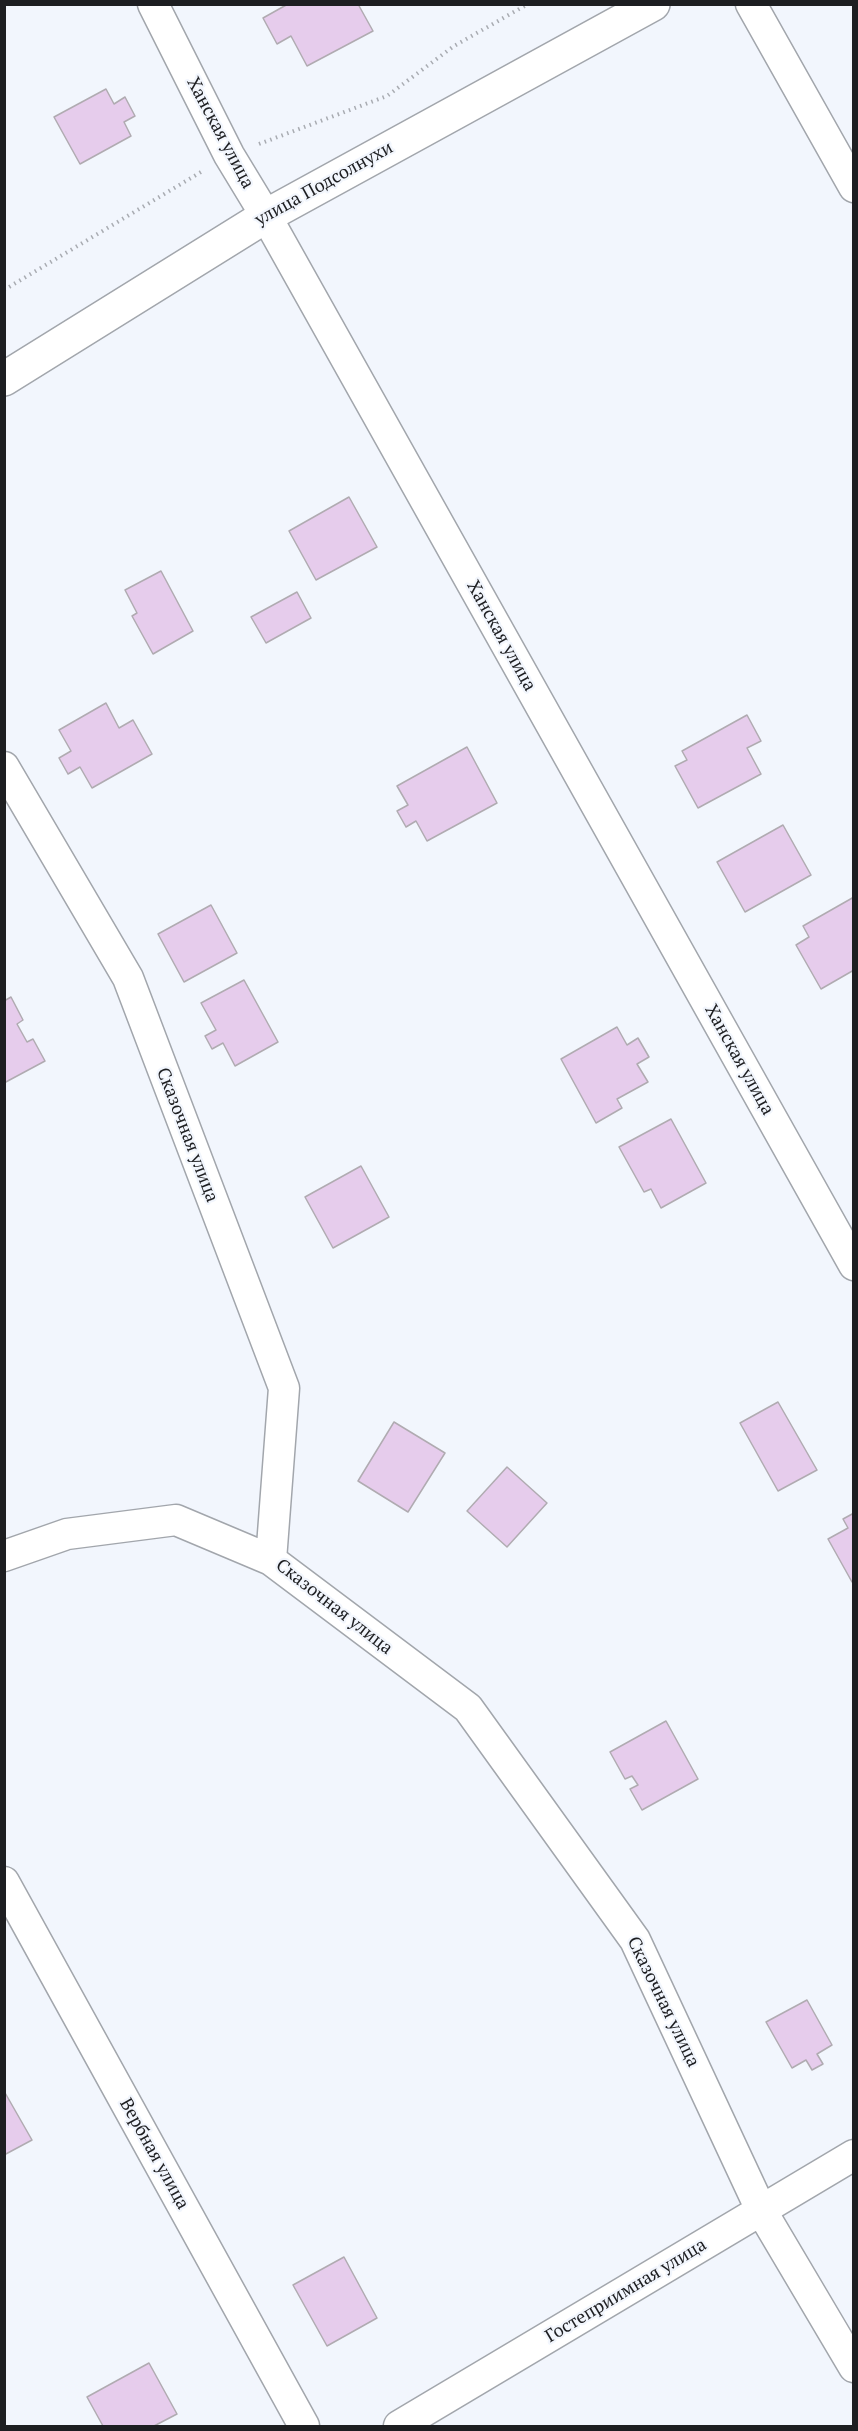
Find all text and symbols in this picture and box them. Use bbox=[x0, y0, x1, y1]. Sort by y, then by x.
street label: Ханская улица bbox=[182, 74, 258, 192]
street label: улица Подсолнухи bbox=[251, 137, 397, 231]
street label: Ханская улица bbox=[462, 577, 540, 695]
street label: Ханская улица bbox=[700, 1001, 778, 1119]
street label: Сказочная улица bbox=[151, 1065, 223, 1205]
street label: Сказочная улица bbox=[271, 1555, 397, 1659]
street label: Сказочная улица bbox=[622, 1933, 704, 2071]
street label: Вербная улица bbox=[115, 2095, 193, 2213]
street label: Гостеприимная улица bbox=[541, 2234, 711, 2348]

